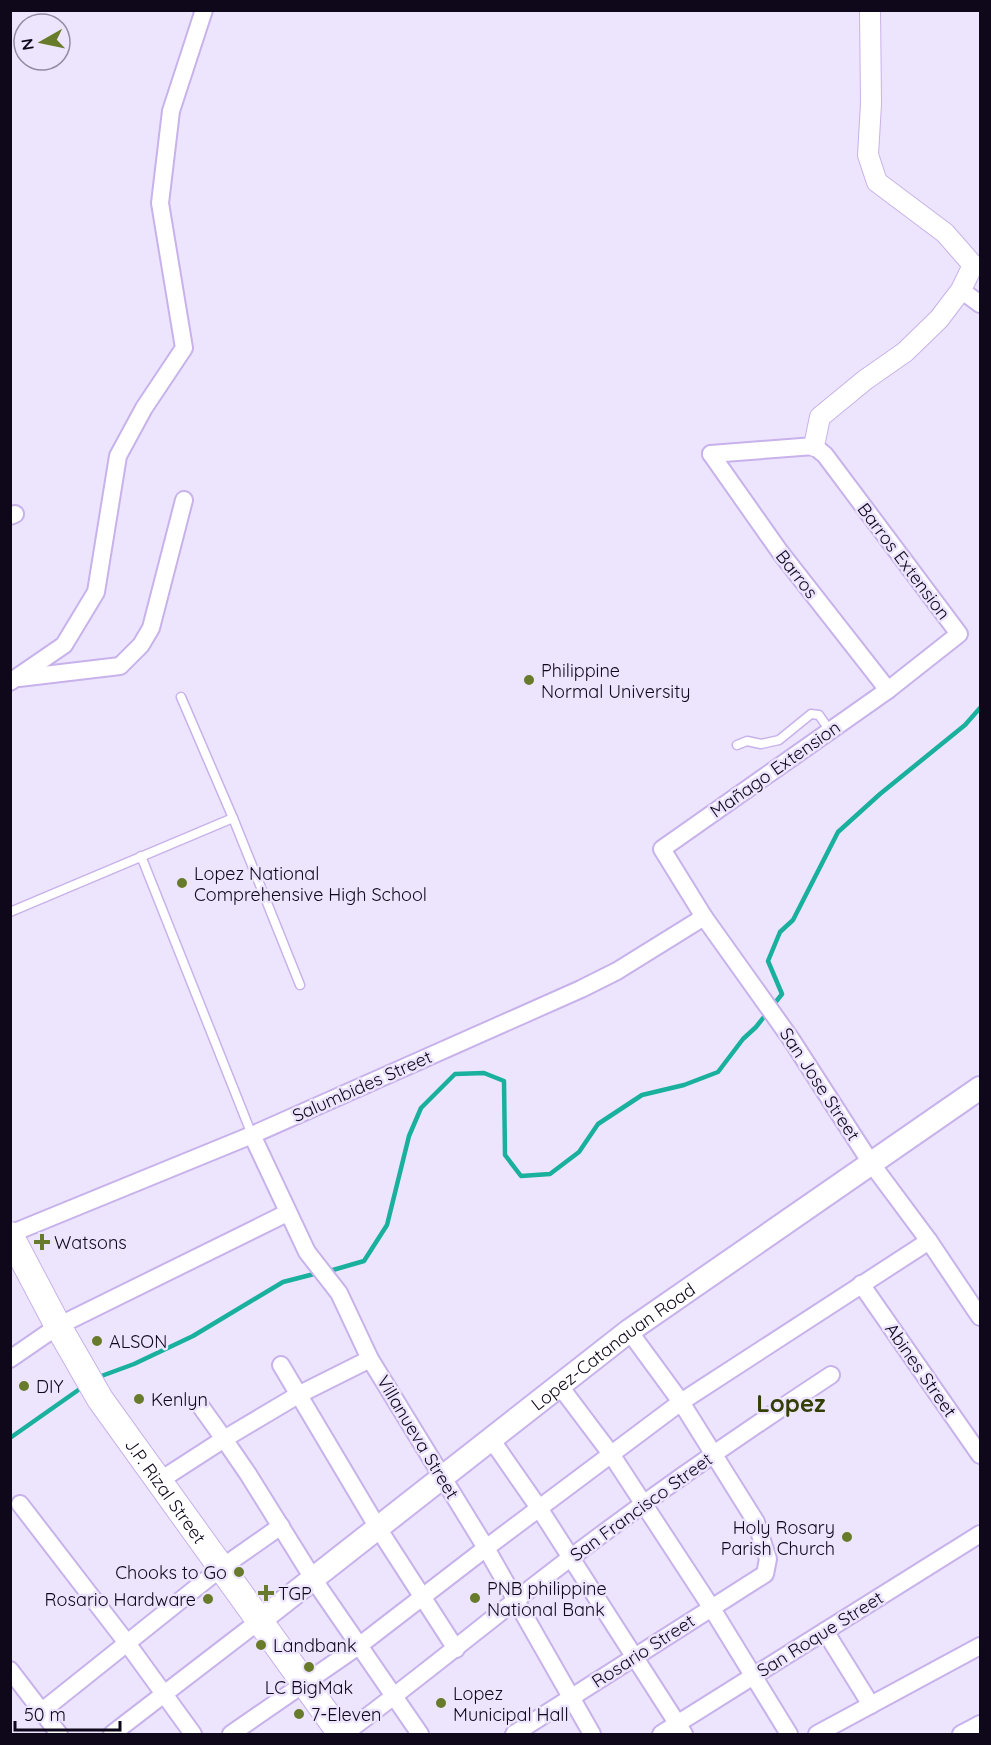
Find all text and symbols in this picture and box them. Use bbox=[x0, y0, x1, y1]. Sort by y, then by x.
north arrow bbox=[12, 12, 72, 72]
text: N bbox=[16, 37, 38, 52]
street label: Barros Extension bbox=[853, 498, 955, 624]
street label: Barros bbox=[771, 545, 823, 603]
place label: Philippine Normal University bbox=[541, 659, 691, 703]
marker: Philippine Normal University bbox=[522, 673, 536, 687]
street label: Mañago Extension bbox=[705, 715, 845, 823]
place label: Lopez National Comprehensive High School bbox=[194, 862, 427, 906]
marker: Lopez National Comprehensive High School bbox=[175, 876, 189, 890]
street label: San Jose Street bbox=[775, 1023, 865, 1145]
street label: Salumbides Street bbox=[289, 1045, 435, 1127]
place label: Watsons bbox=[54, 1231, 127, 1254]
marker: Watsons bbox=[35, 1235, 49, 1249]
street label: Lopez-Catanauan Road bbox=[526, 1277, 699, 1415]
street label: Abines Street bbox=[880, 1319, 962, 1421]
place label: ALSON bbox=[109, 1330, 167, 1353]
marker: ALSON bbox=[90, 1334, 104, 1348]
street label: Villanueva Street bbox=[372, 1371, 464, 1503]
place label: DIY bbox=[36, 1375, 64, 1398]
marker: DIY bbox=[17, 1379, 31, 1393]
place label: Kenlyn bbox=[151, 1388, 208, 1411]
district label: Lopez bbox=[756, 1388, 826, 1418]
marker: Kenlyn bbox=[132, 1392, 146, 1406]
street label: J.P. Rizal Street bbox=[120, 1433, 212, 1548]
street label: San Francisco Street bbox=[565, 1448, 717, 1566]
place label: Holy Rosary Parish Church bbox=[721, 1516, 835, 1560]
marker: Holy Rosary Parish Church bbox=[840, 1530, 854, 1544]
place label: Chooks to Go bbox=[115, 1561, 227, 1584]
marker: Chooks to Go bbox=[232, 1565, 246, 1579]
place label: PNB philippine National Bank bbox=[487, 1577, 607, 1621]
place label: TGP bbox=[278, 1582, 312, 1605]
marker: TGP bbox=[259, 1586, 273, 1600]
street label: San Roque Street bbox=[753, 1586, 887, 1682]
place label: Rosario Hardware bbox=[45, 1588, 196, 1611]
marker: PNB philippine National Bank bbox=[468, 1591, 482, 1605]
marker: Rosario Hardware bbox=[201, 1592, 215, 1606]
street label: Rosario Street bbox=[587, 1609, 699, 1693]
place label: Landbank bbox=[273, 1634, 357, 1657]
marker: Landbank bbox=[254, 1638, 268, 1652]
marker: LC BigMak bbox=[302, 1660, 316, 1674]
place label: LC BigMak bbox=[265, 1676, 353, 1699]
place label: Lopez Municipal Hall bbox=[453, 1682, 569, 1726]
scale bar bbox=[15, 1694, 120, 1732]
marker: Lopez Municipal Hall bbox=[434, 1696, 448, 1710]
text: 50 m bbox=[24, 1703, 66, 1726]
place label: 7-Eleven bbox=[311, 1703, 382, 1726]
marker: 7-Eleven bbox=[292, 1707, 306, 1721]

